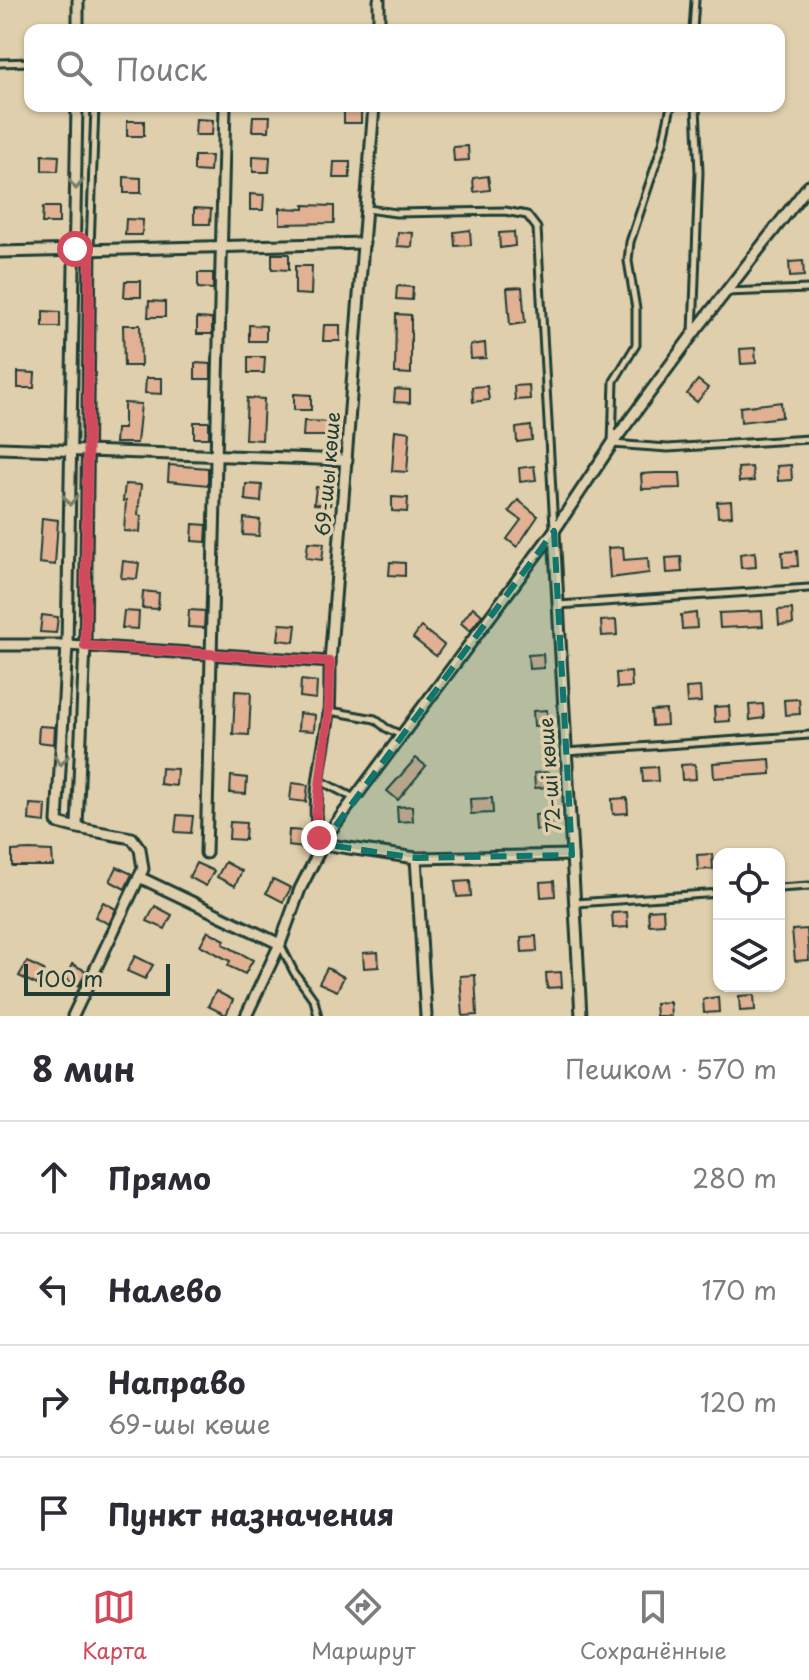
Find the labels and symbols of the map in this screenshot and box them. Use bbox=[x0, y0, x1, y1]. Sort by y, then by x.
one-way arrow bbox=[67, 178, 84, 191]
route start bbox=[57, 231, 93, 267]
street label: 69-шы көше bbox=[307, 410, 347, 538]
one-way arrow bbox=[61, 494, 78, 507]
street label: 72-ші көше bbox=[530, 716, 568, 834]
one-way arrow bbox=[52, 754, 69, 767]
route end bbox=[301, 820, 337, 856]
scale bar bbox=[24, 960, 170, 996]

